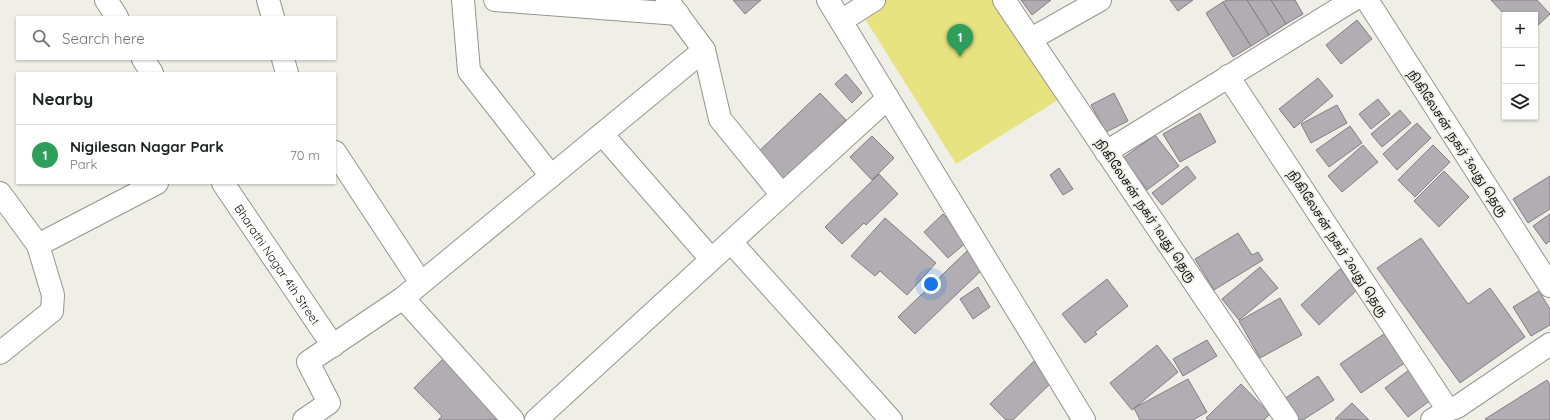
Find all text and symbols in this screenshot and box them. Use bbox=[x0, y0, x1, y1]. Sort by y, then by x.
map controls bbox=[1502, 12, 1538, 120]
button: + bbox=[1502, 12, 1538, 48]
search box bbox=[16, 16, 336, 60]
pin: 1 bbox=[947, 24, 973, 57]
icon: search bbox=[30, 27, 52, 49]
text: Search here bbox=[62, 29, 145, 48]
button: − bbox=[1502, 48, 1538, 84]
street label: நிகிலேசன் நகர் 3வது தெரு bbox=[1404, 67, 1511, 220]
button: layers bbox=[1502, 84, 1538, 120]
text: Nearby bbox=[32, 88, 93, 109]
street label: நிகிலேசன் நகர் 1வது தெரு bbox=[1091, 135, 1200, 286]
text: Nigilesan Nagar Park bbox=[70, 137, 224, 156]
text: 1 bbox=[42, 147, 48, 163]
text: 70 m bbox=[290, 147, 320, 163]
text: Park bbox=[70, 156, 98, 172]
street label: நிகிலேசன் நகர் 2வது தெரு bbox=[1284, 167, 1391, 320]
street label: Bharathi Nagar 4th Street bbox=[232, 201, 324, 327]
your location bbox=[921, 274, 941, 294]

